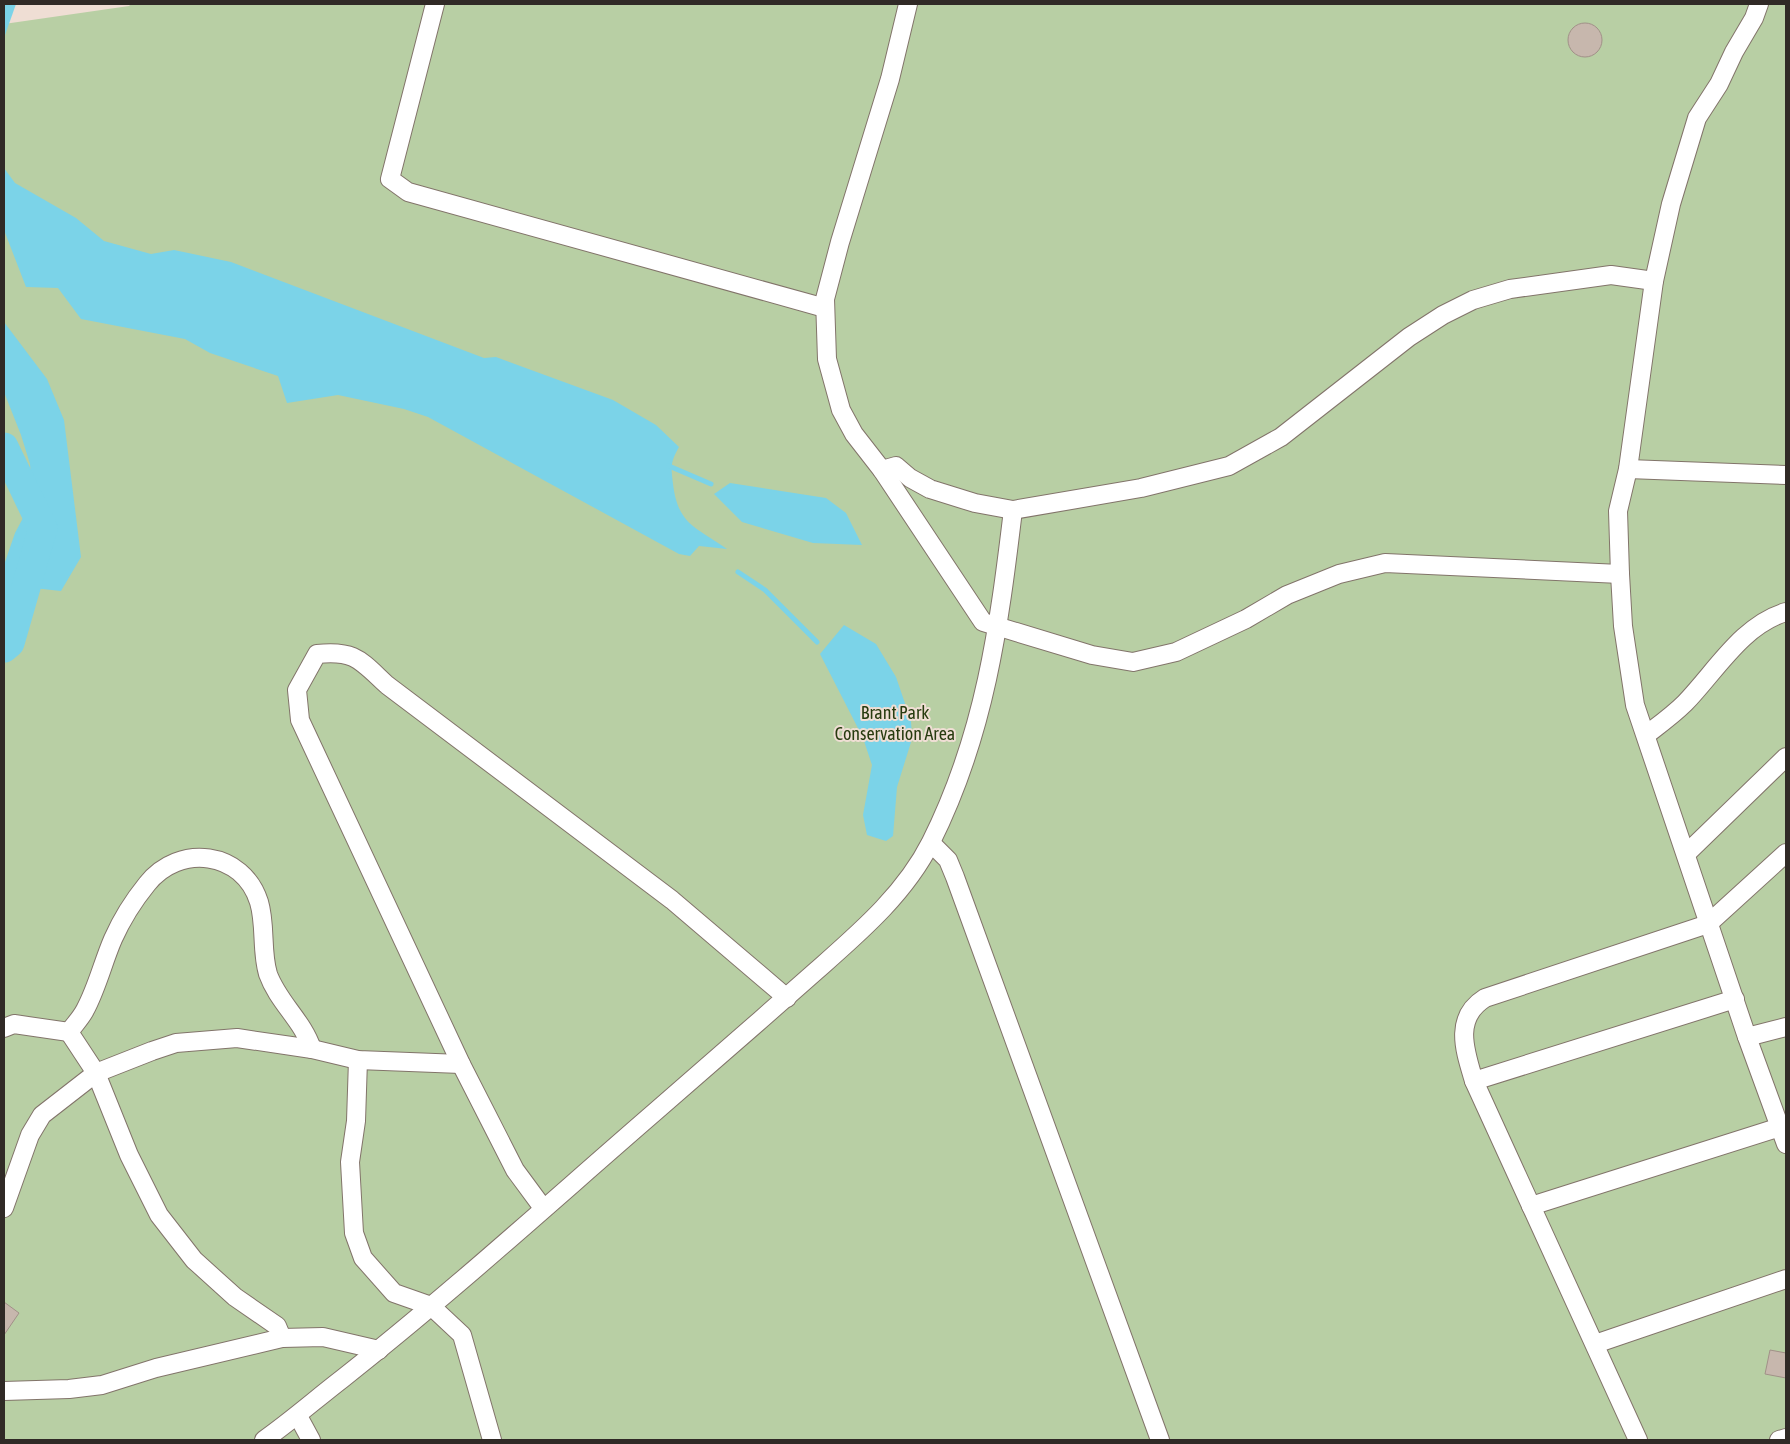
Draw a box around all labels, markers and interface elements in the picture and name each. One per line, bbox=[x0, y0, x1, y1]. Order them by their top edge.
park label: Brant Park Conservation Area bbox=[835, 702, 955, 744]

